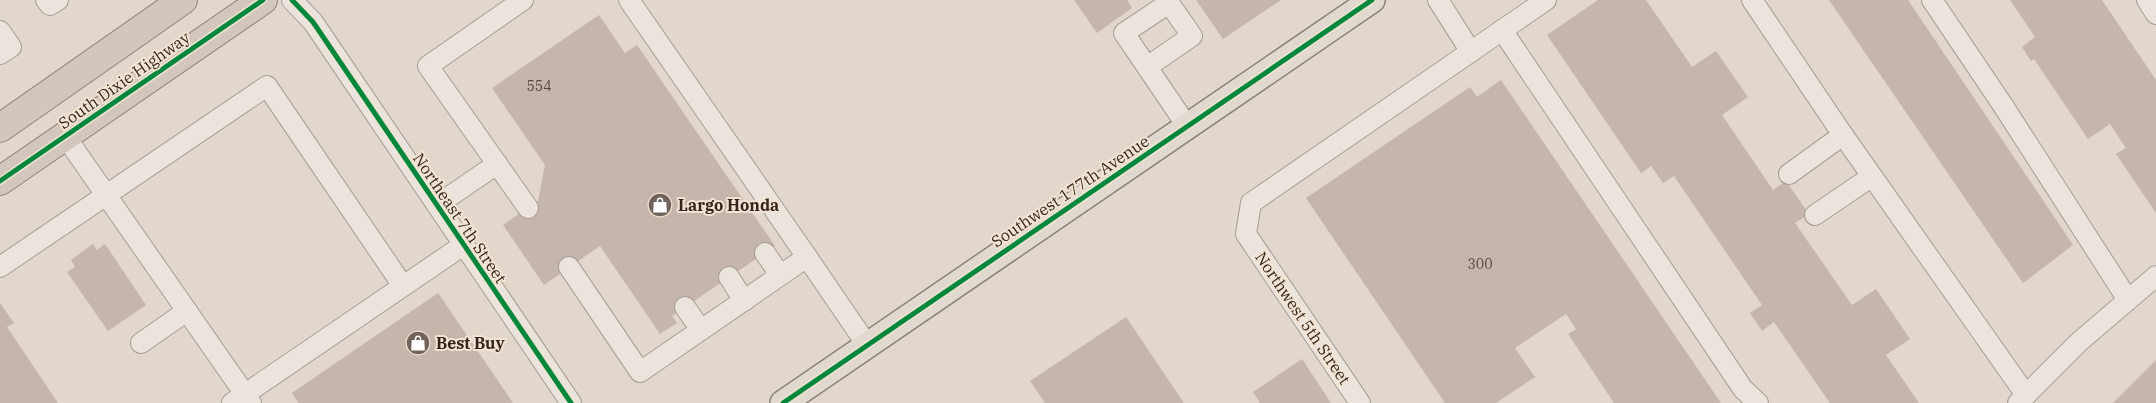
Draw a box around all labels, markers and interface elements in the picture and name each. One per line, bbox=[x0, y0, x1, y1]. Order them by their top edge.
street label: South Dixie Highway bbox=[54, 27, 194, 133]
house number: 554 bbox=[526, 77, 552, 95]
street label: Southwest 177th Avenue bbox=[987, 131, 1153, 251]
street label: Northeast 7th Street bbox=[409, 149, 511, 287]
shop icon: Largo Honda bbox=[647, 192, 673, 218]
place label: Largo Honda bbox=[678, 195, 779, 215]
street label: Northwest 5th Street bbox=[1251, 248, 1355, 389]
house number: 300 bbox=[1467, 255, 1493, 273]
shop icon: Best Buy bbox=[405, 330, 431, 356]
place label: Best Buy bbox=[436, 333, 505, 353]

